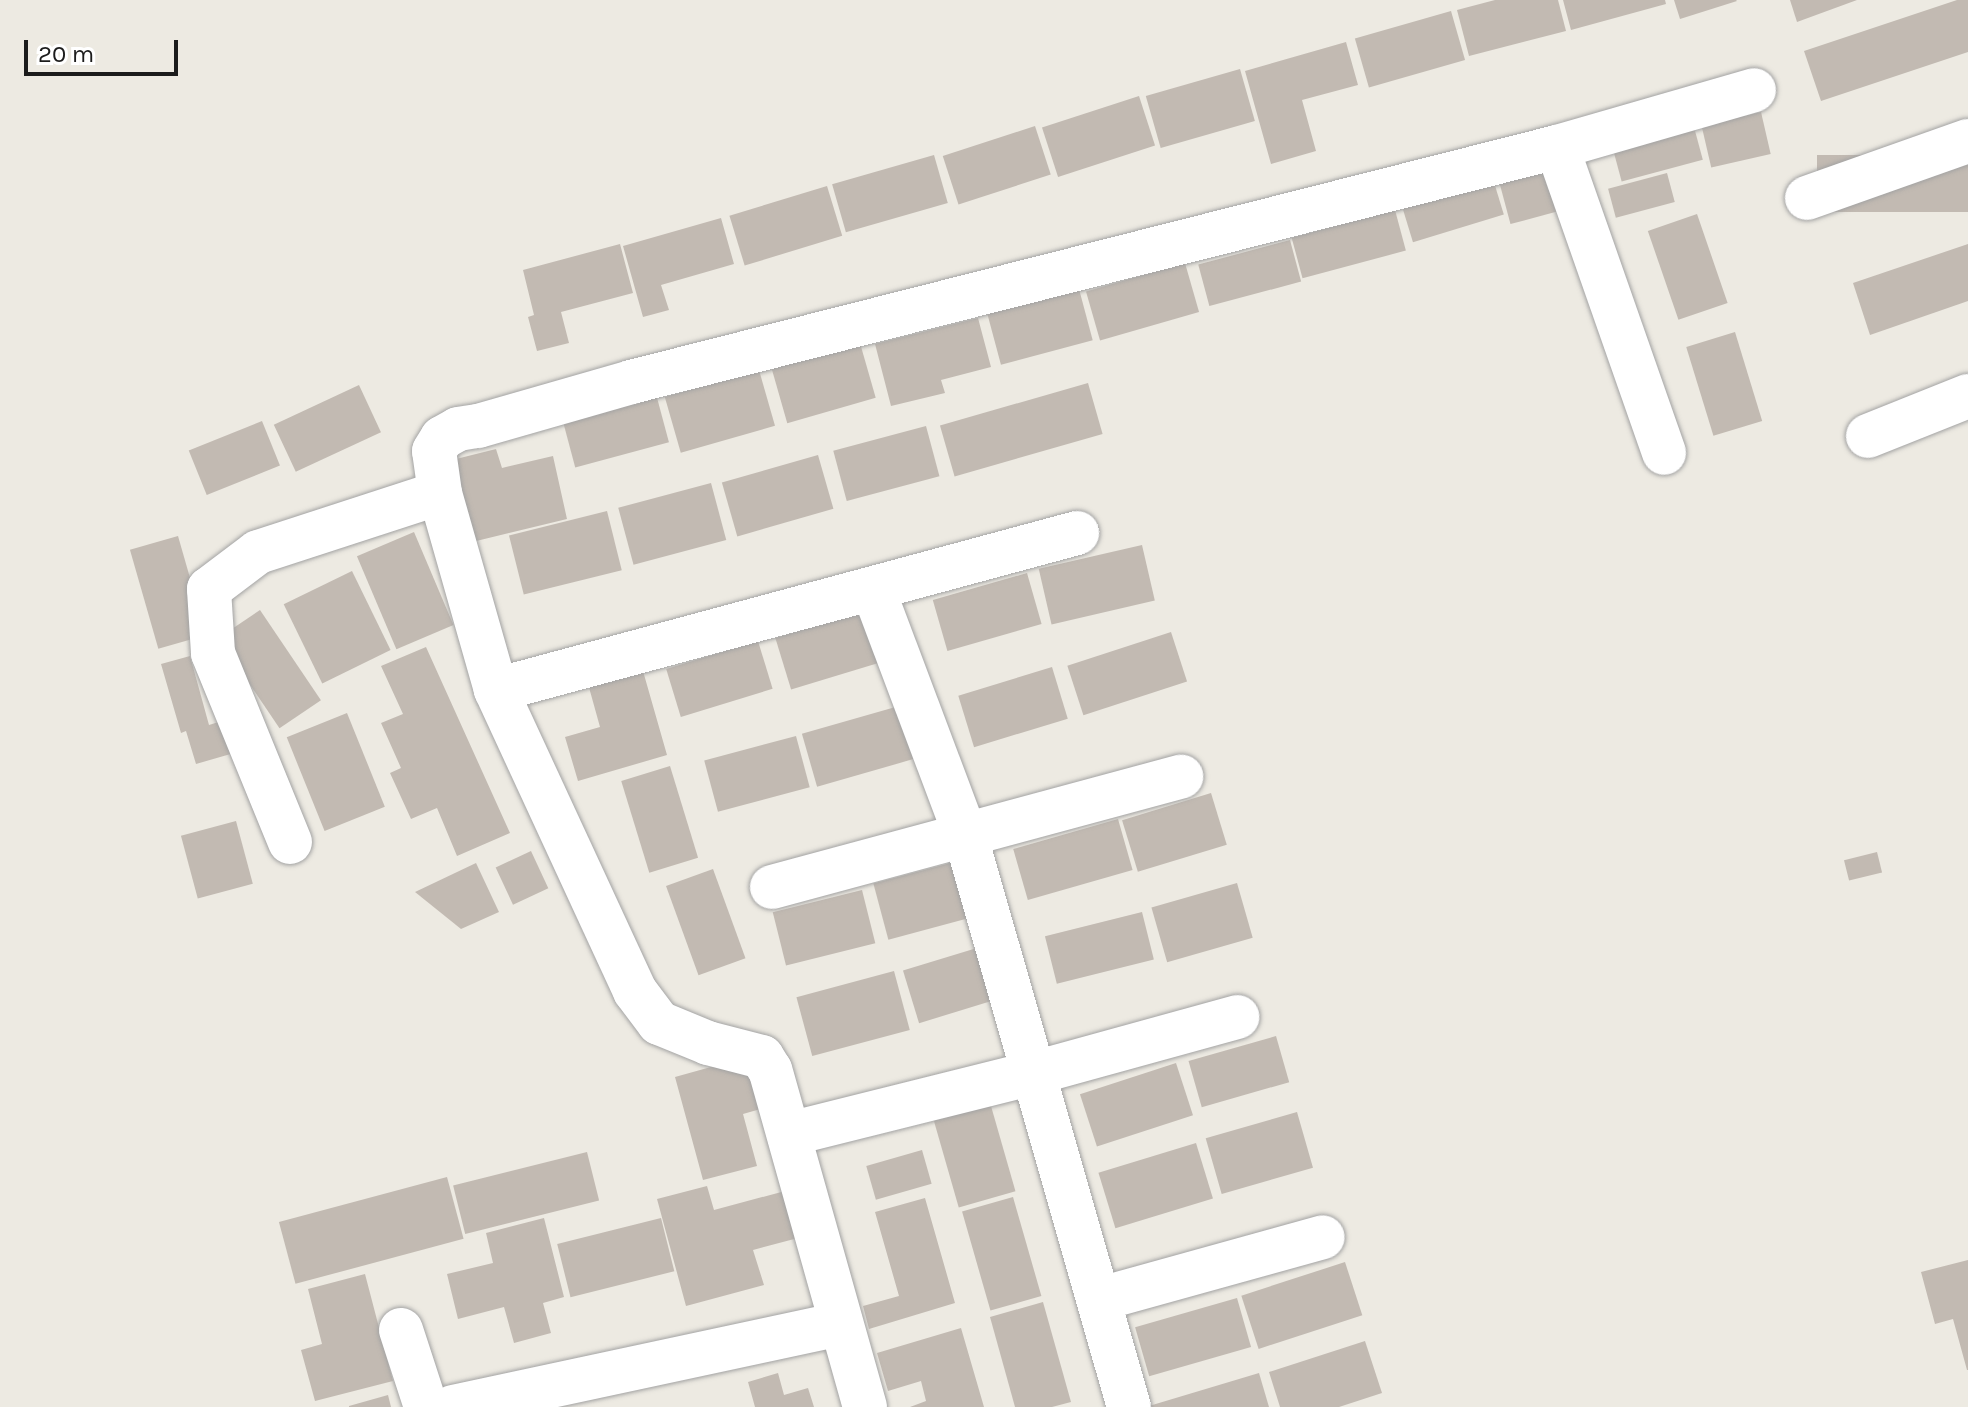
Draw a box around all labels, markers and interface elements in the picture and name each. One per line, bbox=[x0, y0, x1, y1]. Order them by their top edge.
scale bar bbox=[28, 24, 182, 74]
text: 20 m bbox=[38, 40, 94, 68]

